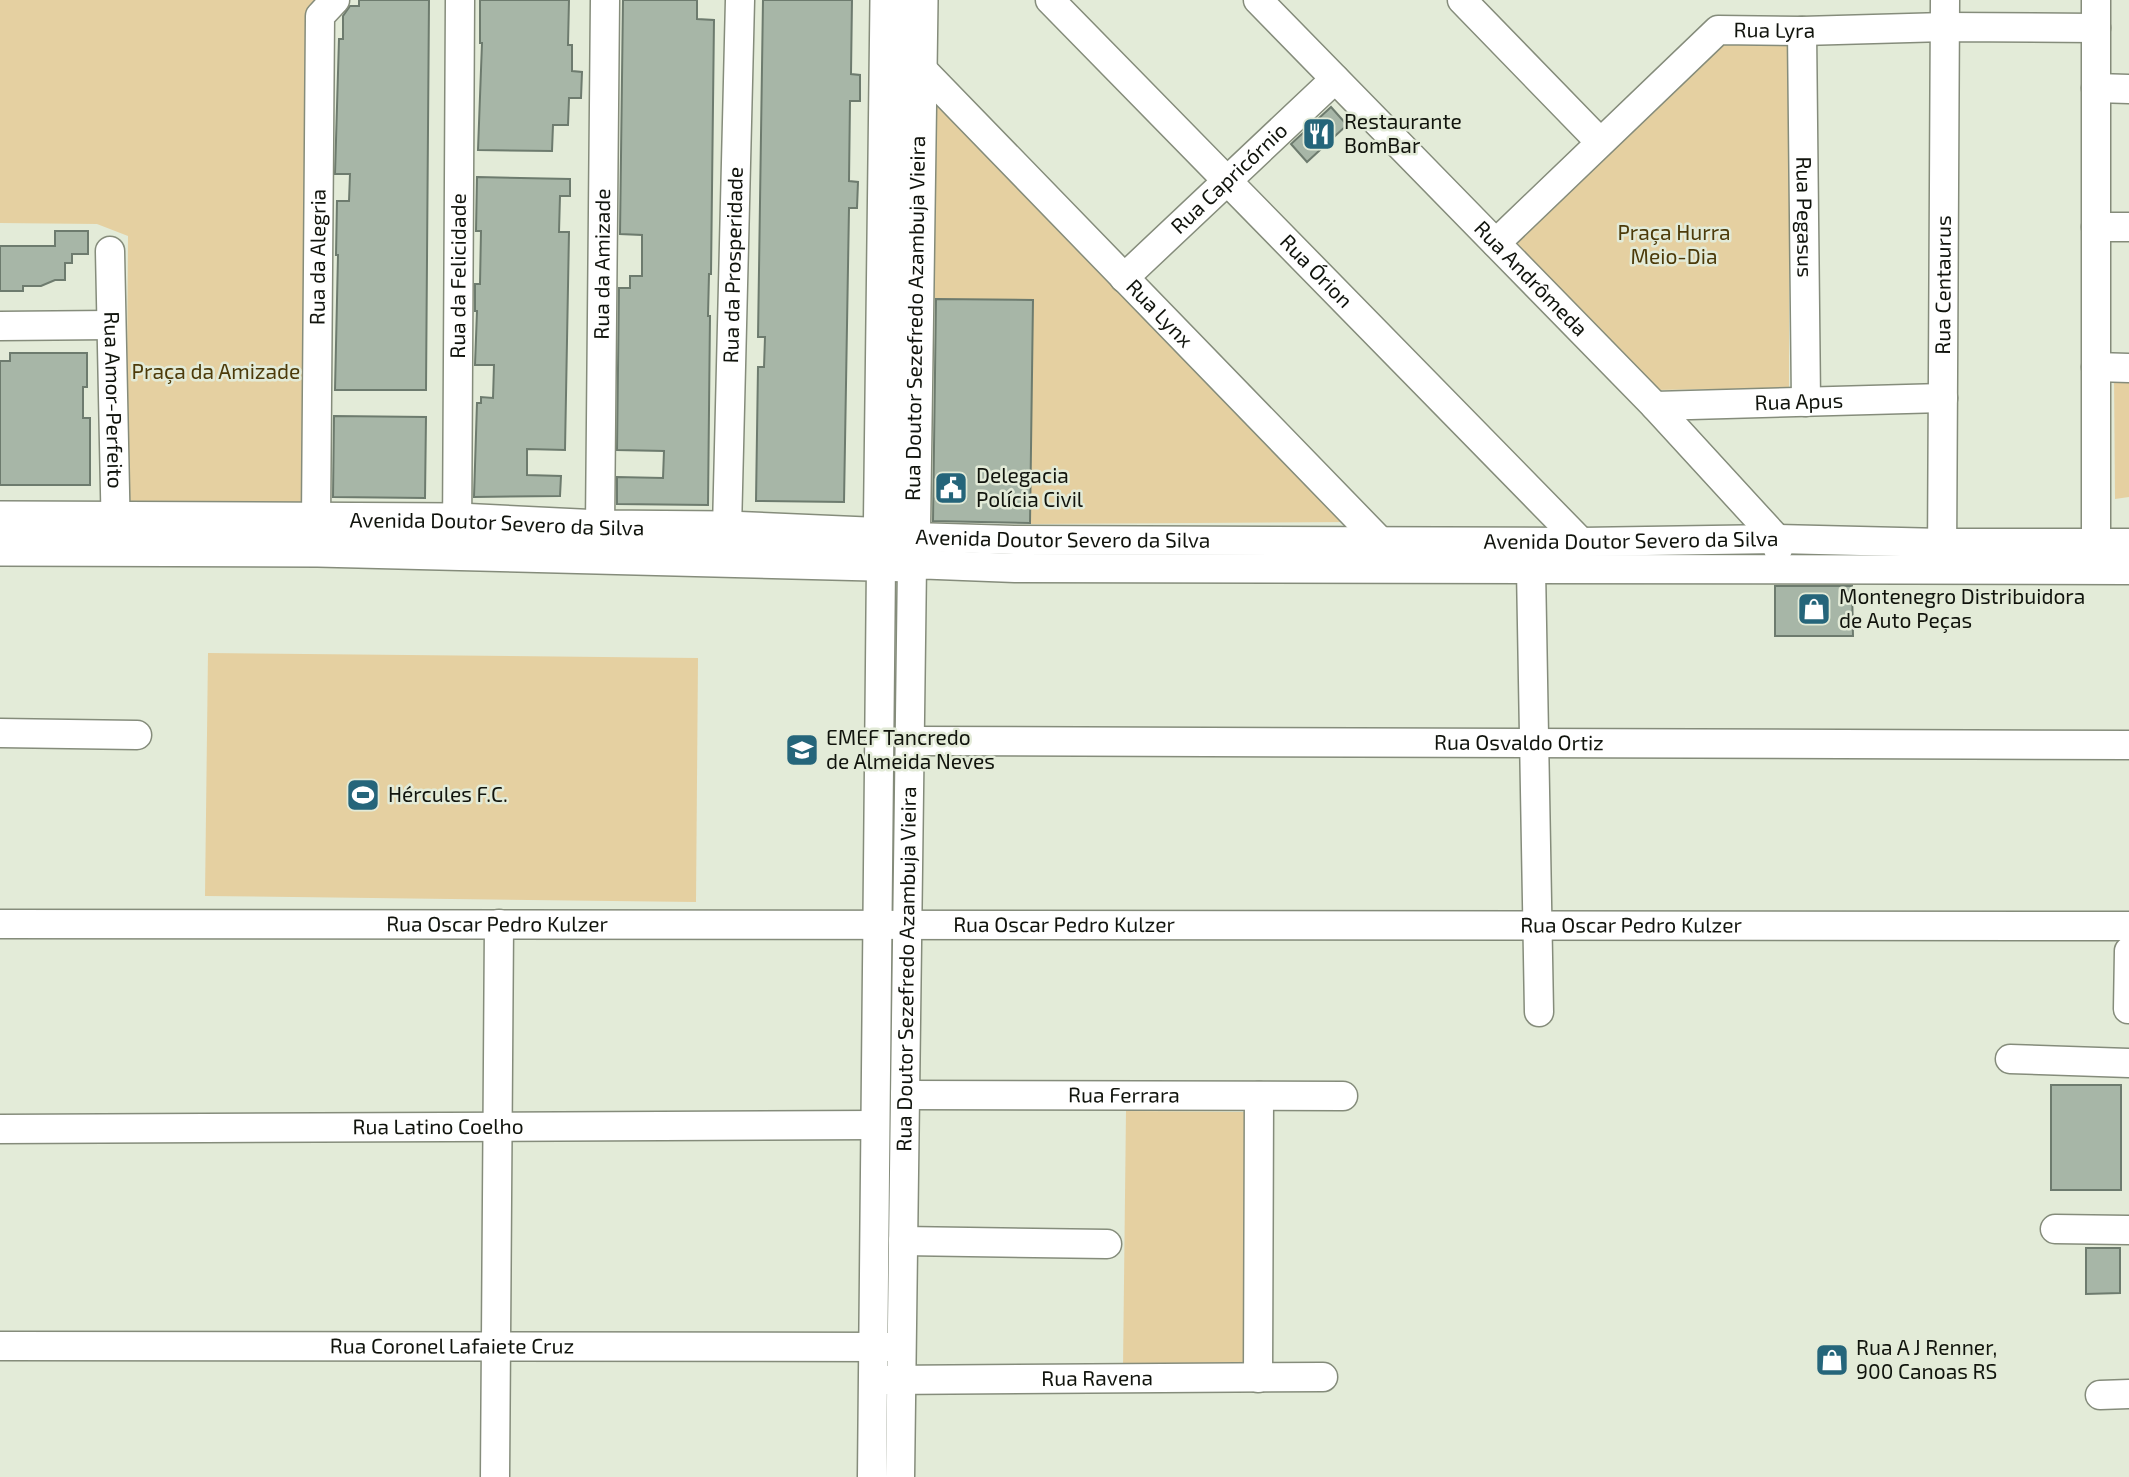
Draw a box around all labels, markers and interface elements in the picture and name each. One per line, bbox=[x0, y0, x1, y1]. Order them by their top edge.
street label: Rua Lyra bbox=[1733, 16, 1815, 42]
place label: Restaurante BomBar bbox=[1344, 108, 1462, 157]
restaurant icon: Restaurante BomBar bbox=[1300, 115, 1338, 153]
street label: Rua Capricórnio bbox=[1165, 117, 1292, 238]
street label: Rua Doutor Sezefredo Azambuja Vieira bbox=[899, 135, 929, 501]
street label: Rua Pegasus bbox=[1792, 156, 1819, 278]
street label: Rua da Prosperidade bbox=[717, 166, 747, 364]
street label: Rua da Amizade bbox=[588, 188, 614, 340]
street label: Rua da Alegria bbox=[304, 189, 330, 325]
street label: Rua da Felicidade bbox=[444, 193, 470, 359]
street label: Rua Andrômeda bbox=[1470, 215, 1594, 341]
street label: Rua Centaurus bbox=[1929, 215, 1955, 355]
park label: Praça Hurra Meio-Dia bbox=[1617, 219, 1731, 268]
street label: Rua Órion bbox=[1276, 228, 1358, 312]
street label: Rua Lynx bbox=[1122, 273, 1199, 352]
street label: Rua Amor-Perfeito bbox=[100, 311, 129, 489]
park label: Praça da Amizade bbox=[132, 358, 300, 385]
street label: Rua Apus bbox=[1754, 387, 1844, 414]
place label: Delegacia Polícia Civil bbox=[976, 462, 1084, 511]
public building icon: Delegacia Polícia Civil bbox=[932, 469, 970, 507]
street label: Avenida Doutor Severo da Silva bbox=[350, 507, 644, 539]
street label: Avenida Doutor Severo da Silva bbox=[915, 523, 1210, 552]
street label: Avenida Doutor Severo da Silva bbox=[1483, 525, 1779, 553]
place label: Montenegro Distribuidora de Auto Peças bbox=[1839, 583, 2085, 634]
shop icon: Montenegro Distribuidora de Auto Peças bbox=[1795, 590, 1833, 628]
place label: EMEF Tancredo de Almeida Neves bbox=[826, 724, 995, 773]
street label: Rua Osvaldo Ortiz bbox=[1434, 729, 1604, 754]
school or university icon: EMEF Tancredo de Almeida Neves bbox=[783, 731, 821, 769]
sports icon: Hércules F.C. bbox=[344, 776, 382, 814]
place label: Hércules F.C. bbox=[388, 781, 508, 806]
street label: Rua Doutor Sezefredo Azambuja Vieira bbox=[890, 786, 920, 1152]
street label: Rua Oscar Pedro Kulzer bbox=[386, 910, 608, 936]
street label: Rua Oscar Pedro Kulzer bbox=[953, 911, 1175, 936]
street label: Rua Oscar Pedro Kulzer bbox=[1520, 911, 1742, 937]
street label: Rua Ferrara bbox=[1068, 1081, 1180, 1107]
street label: Rua Latino Coelho bbox=[352, 1113, 524, 1138]
street label: Rua Coronel Lafaiete Cruz bbox=[330, 1332, 574, 1358]
place label: Rua A J Renner, 900 Canoas RS bbox=[1856, 1334, 1997, 1383]
shop icon: Rua A J Renner, 900 Canoas RS bbox=[1813, 1341, 1851, 1379]
street label: Rua Ravena bbox=[1041, 1364, 1153, 1390]

